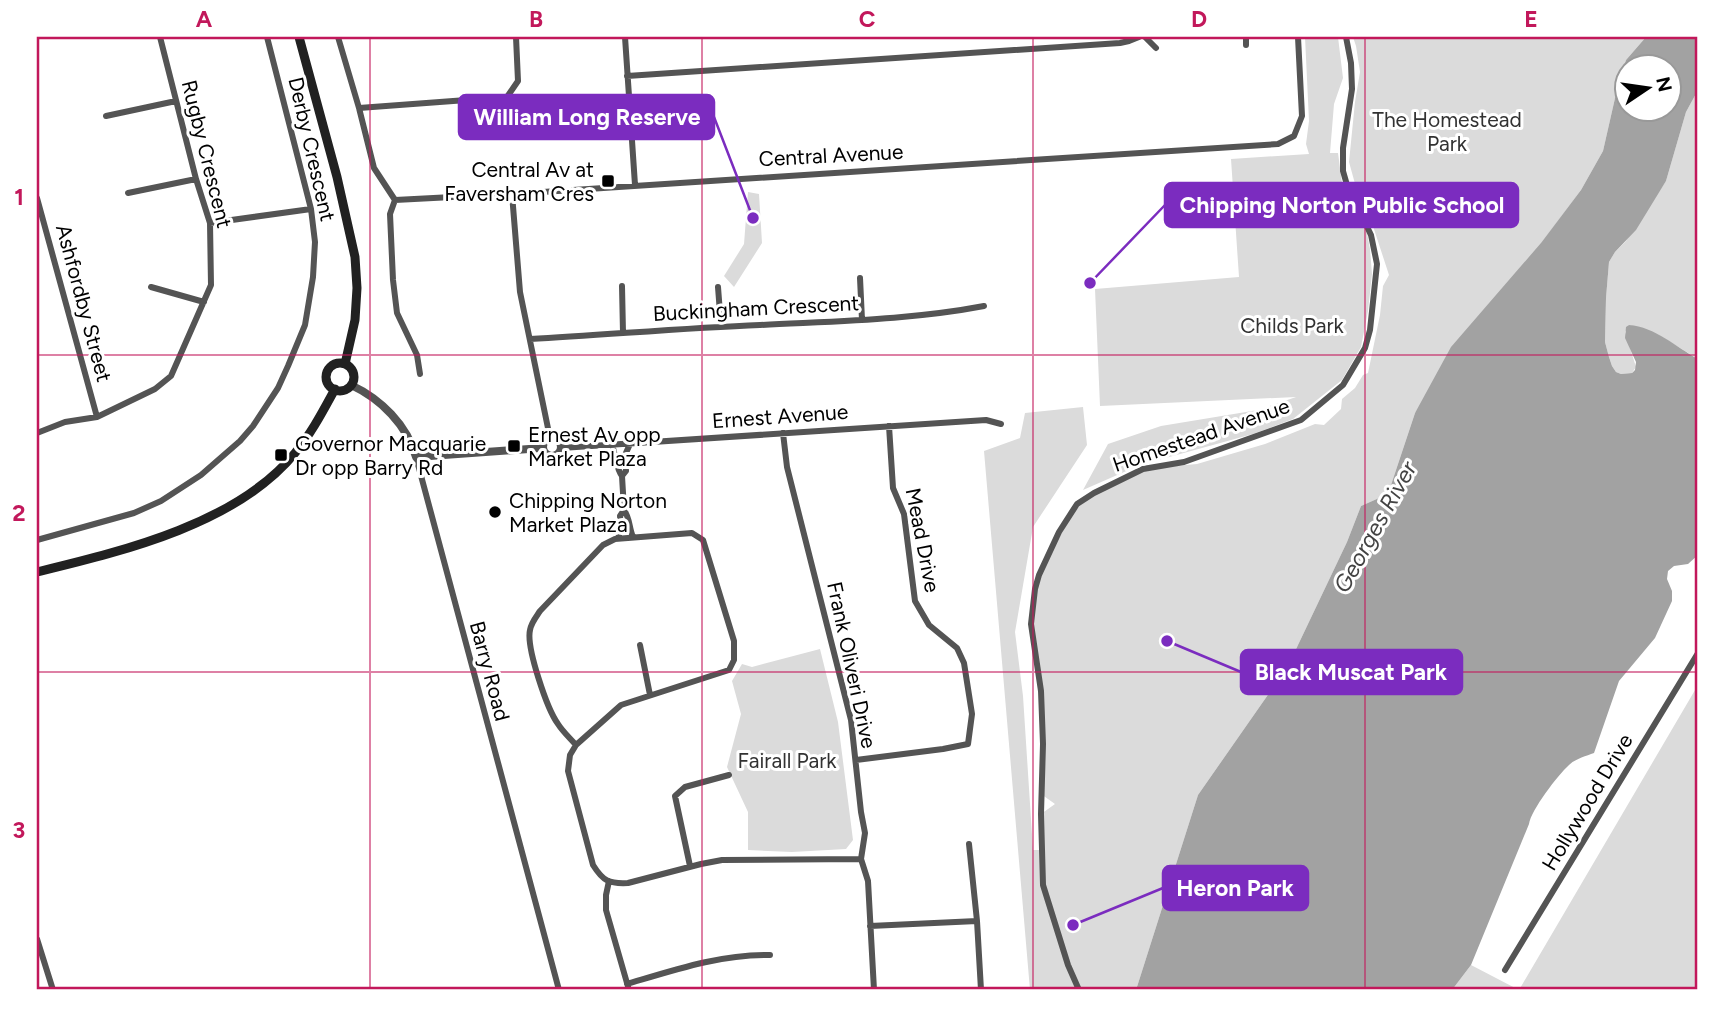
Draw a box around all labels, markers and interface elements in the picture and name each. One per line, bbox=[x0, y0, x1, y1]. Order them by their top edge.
text: A bbox=[196, 5, 213, 33]
text: B bbox=[529, 5, 543, 33]
text: C bbox=[859, 5, 876, 33]
text: D bbox=[1191, 5, 1207, 33]
text: E bbox=[1524, 5, 1538, 33]
north arrow bbox=[1612, 52, 1682, 122]
street label: Derby Crescent bbox=[283, 74, 341, 224]
text: N bbox=[1651, 75, 1677, 94]
street label: Rugby Crescent bbox=[177, 78, 237, 231]
callout: William Long Reserve bbox=[459, 95, 714, 139]
text: William Long Reserve bbox=[474, 103, 701, 131]
park label: The Homestead Park bbox=[1372, 107, 1522, 156]
street label: Central Avenue bbox=[758, 139, 904, 171]
place label: Central Av at Faversham Cres bbox=[444, 157, 594, 206]
marker: Central Av at Faversham Cres bbox=[600, 173, 616, 189]
text: 1 bbox=[14, 183, 24, 211]
callout: Chipping Norton Public School bbox=[1165, 183, 1518, 227]
text: Chipping Norton Public School bbox=[1180, 191, 1504, 219]
street label: Ashfordby Street bbox=[51, 222, 117, 385]
street label: Buckingham Crescent bbox=[652, 290, 860, 326]
park label: Childs Park bbox=[1240, 313, 1345, 338]
street label: Homestead Avenue bbox=[1109, 393, 1293, 477]
street label: Ernest Avenue bbox=[711, 399, 849, 433]
place label: Ernest Av opp Market Plaza bbox=[528, 422, 661, 471]
place label: Governor Macquarie Dr opp Barry Rd bbox=[295, 431, 486, 480]
marker: Ernest Av opp Market Plaza bbox=[506, 438, 522, 454]
marker: Governor Macquarie Dr opp Barry Rd bbox=[273, 447, 289, 463]
water label: Georges River bbox=[1327, 455, 1423, 597]
street label: Mead Drive bbox=[901, 486, 945, 594]
place label: Chipping Norton Market Plaza bbox=[509, 488, 667, 537]
text: 2 bbox=[12, 499, 26, 527]
marker: Chipping Norton Market Plaza bbox=[487, 504, 503, 520]
street label: Frank Oliveri Drive bbox=[822, 579, 882, 751]
street label: Barry Road bbox=[465, 618, 515, 724]
callout: Black Muscat Park bbox=[1241, 650, 1462, 694]
text: Black Muscat Park bbox=[1255, 658, 1448, 686]
street label: Hollywood Drive bbox=[1536, 729, 1638, 875]
park label: Fairall Park bbox=[737, 748, 837, 773]
text: 3 bbox=[13, 816, 25, 844]
callout: Heron Park bbox=[1163, 866, 1308, 910]
text: Heron Park bbox=[1176, 874, 1294, 902]

